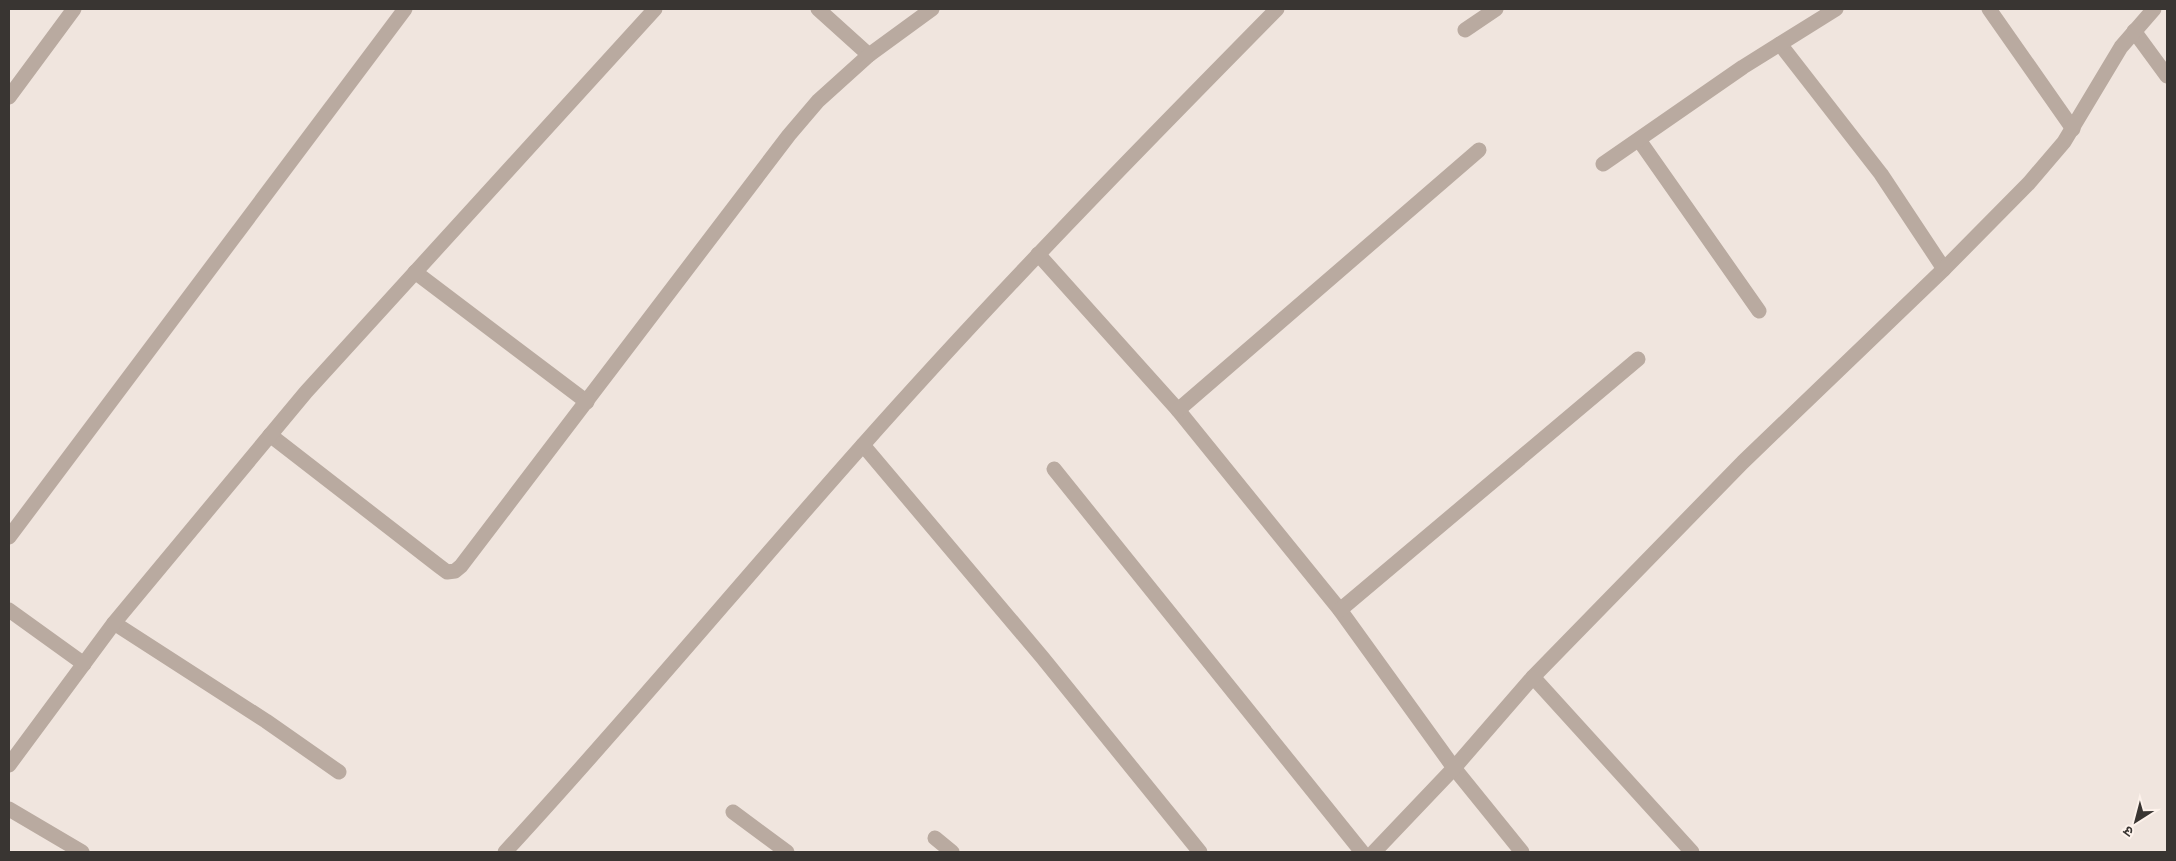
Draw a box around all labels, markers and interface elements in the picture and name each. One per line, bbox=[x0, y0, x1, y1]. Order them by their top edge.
north arrow bbox=[2111, 796, 2161, 846]
text: उ bbox=[2119, 822, 2136, 841]

